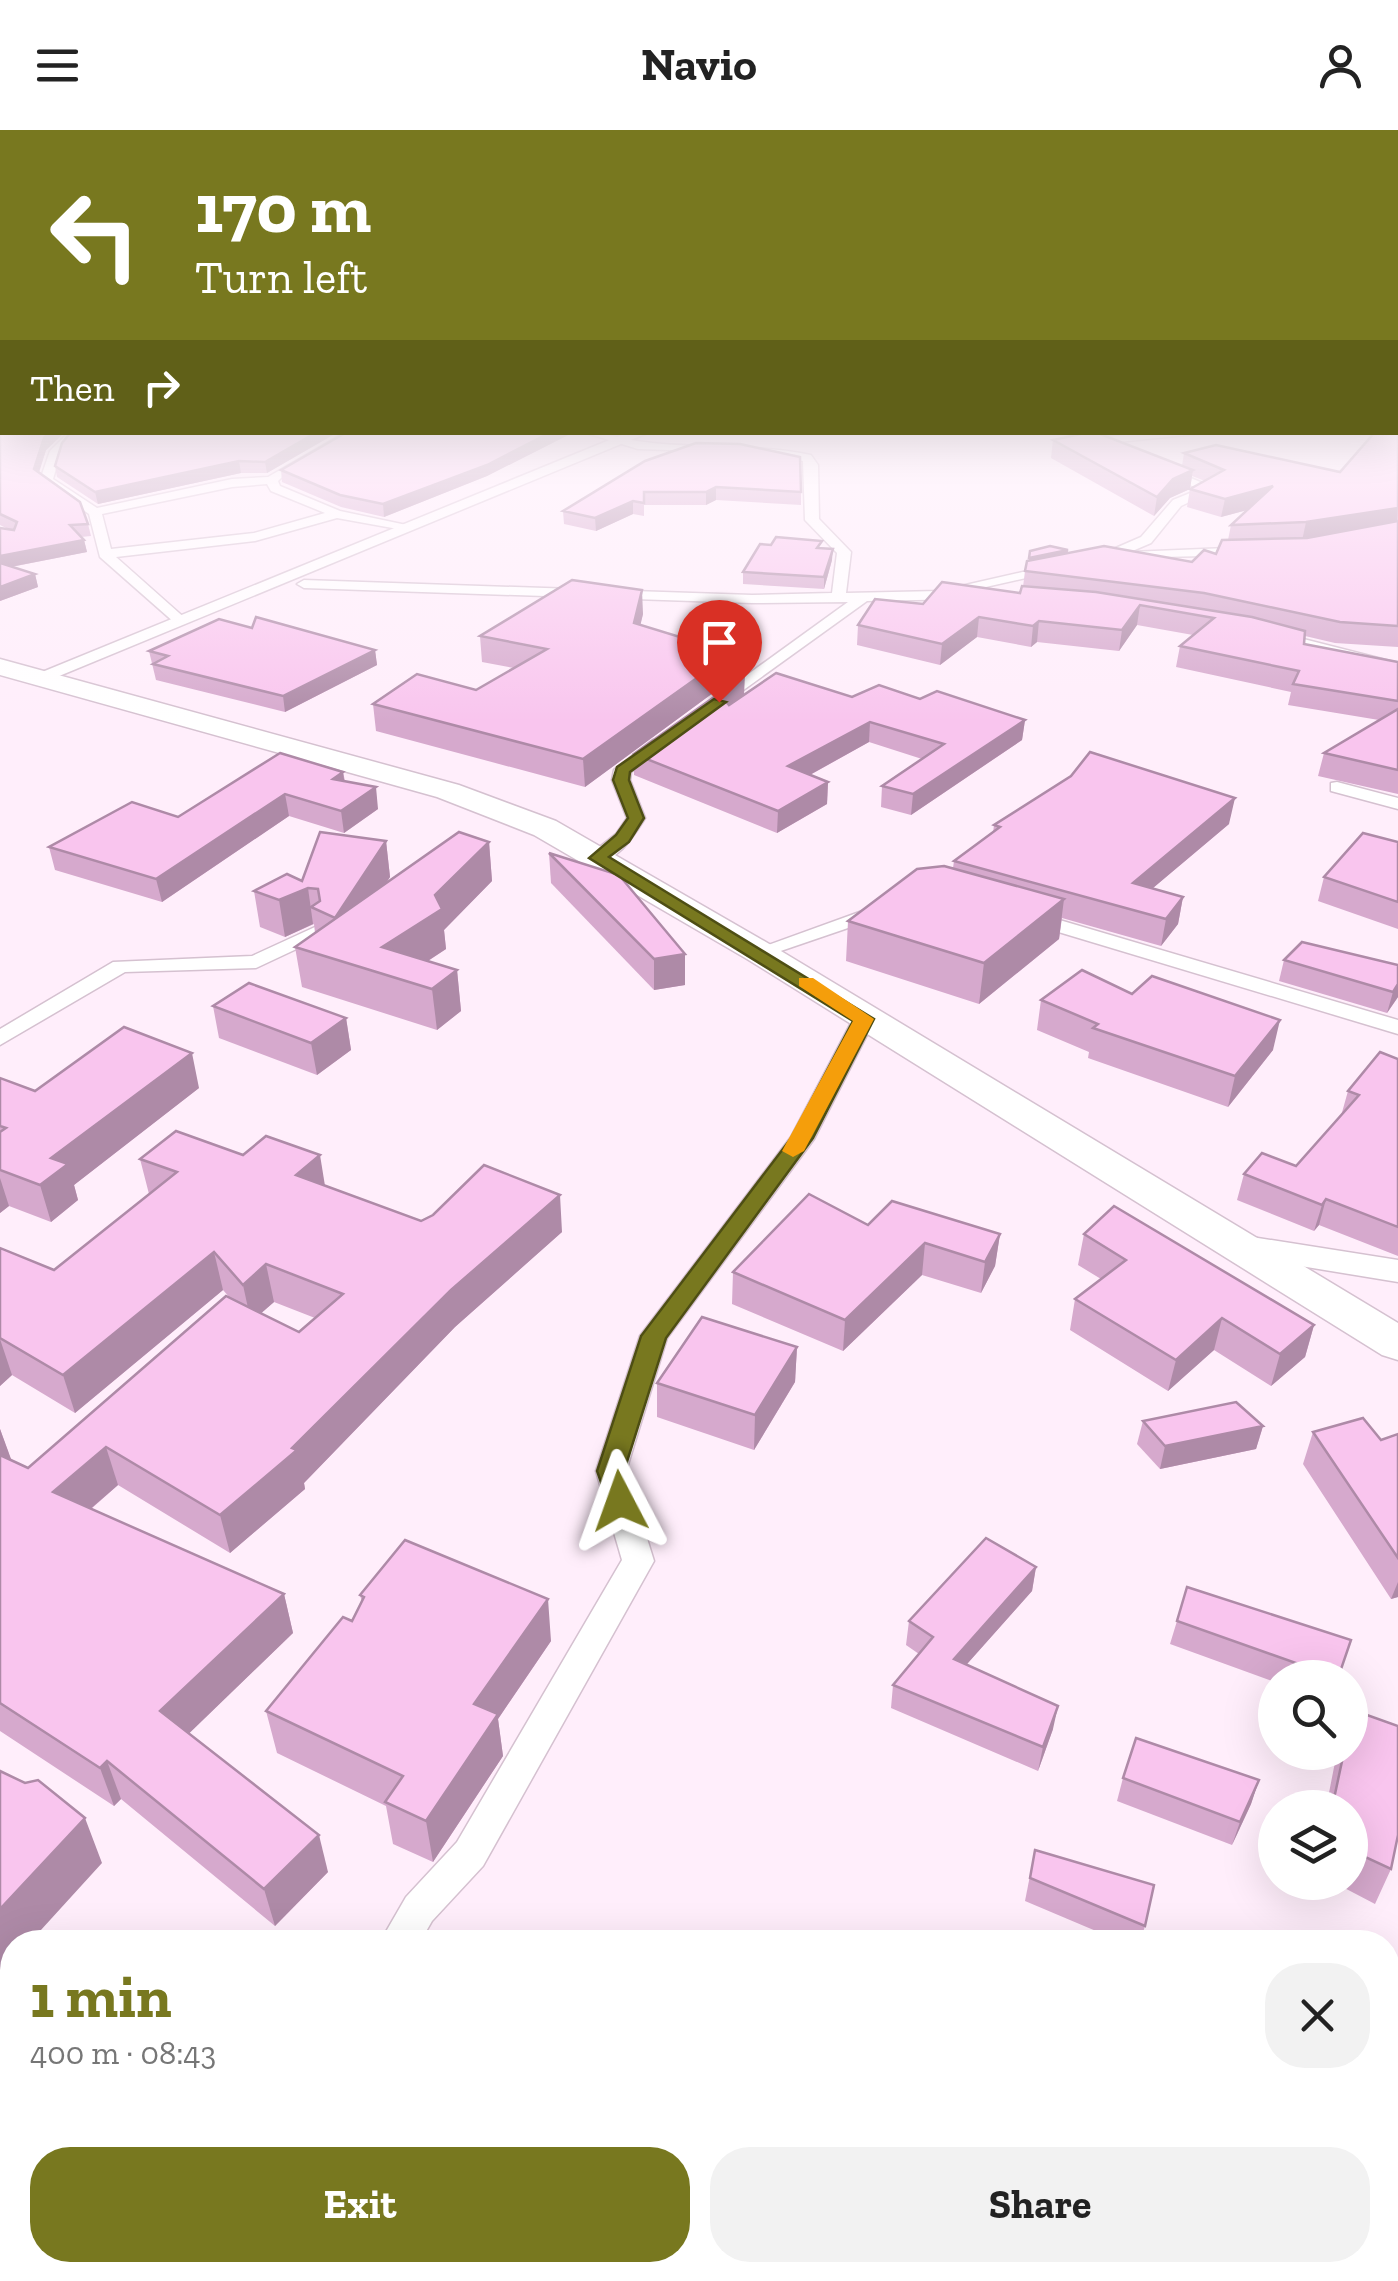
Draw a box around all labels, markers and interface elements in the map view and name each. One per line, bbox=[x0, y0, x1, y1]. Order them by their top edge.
icon: menu bbox=[30, 38, 85, 93]
text: Navio bbox=[641, 38, 757, 92]
icon: person bbox=[1313, 38, 1368, 93]
text: 170 m bbox=[195, 166, 371, 250]
icon: left bbox=[30, 170, 160, 300]
text: Turn left bbox=[195, 251, 367, 305]
icon: right bbox=[134, 360, 189, 415]
text: Then bbox=[30, 365, 114, 411]
pin bbox=[677, 600, 762, 703]
icon: arrive bbox=[692, 615, 747, 670]
position arrow bbox=[568, 1449, 672, 1553]
map controls bbox=[1258, 1660, 1368, 1900]
button: search bbox=[1258, 1660, 1368, 1770]
button: layers bbox=[1258, 1790, 1368, 1900]
text: 1 min bbox=[30, 1960, 172, 2032]
button: close bbox=[1265, 1963, 1370, 2068]
text: 400 m · 08:43 bbox=[30, 2034, 216, 2072]
button: Exit bbox=[30, 2147, 690, 2262]
button: Share bbox=[710, 2147, 1370, 2262]

